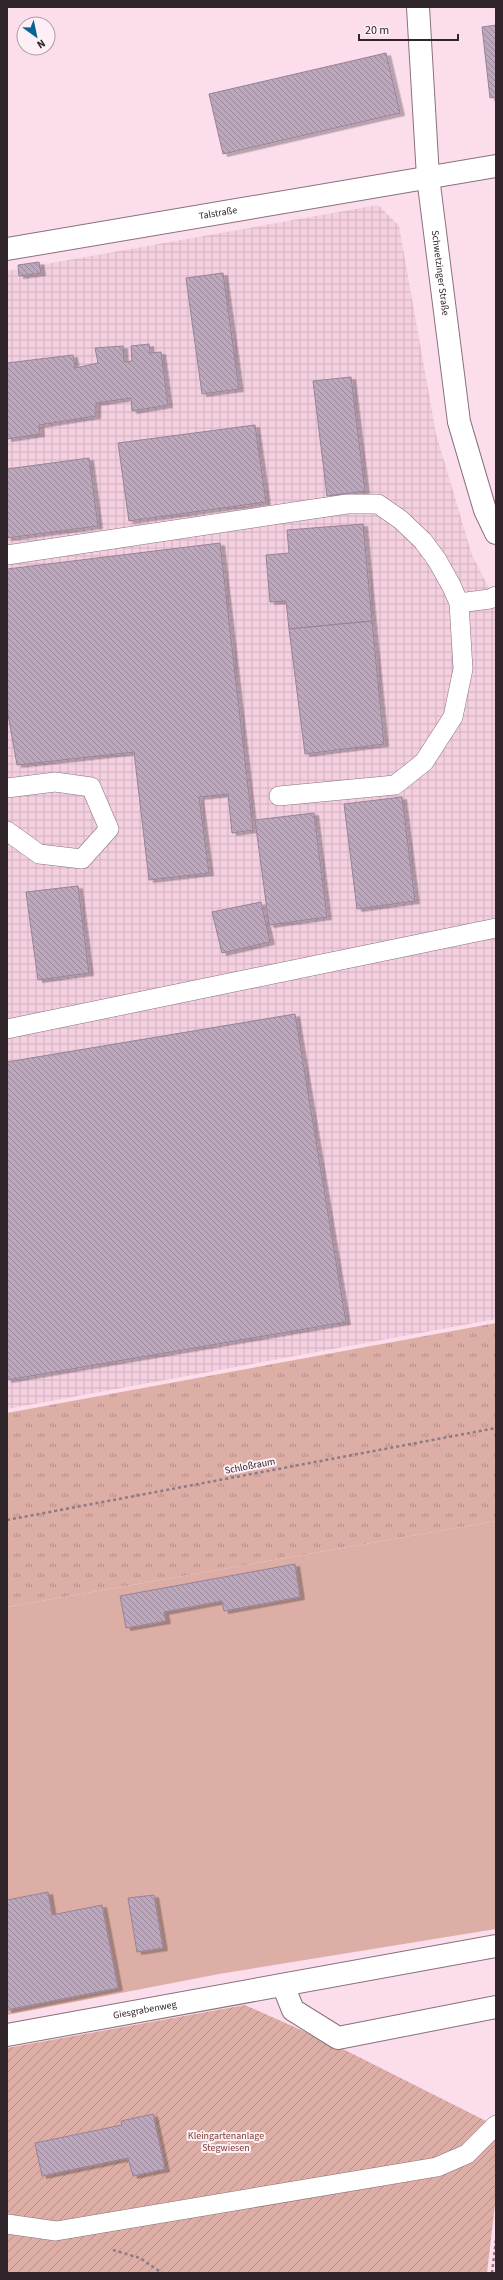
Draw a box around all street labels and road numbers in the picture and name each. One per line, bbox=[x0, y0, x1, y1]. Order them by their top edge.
street label: Talstraße bbox=[198, 203, 238, 223]
street label: Schwetzinger Straße bbox=[428, 229, 452, 316]
street label: Schloßraum bbox=[224, 1454, 276, 1478]
street label: Giesgrabenweg bbox=[112, 1997, 178, 2023]

